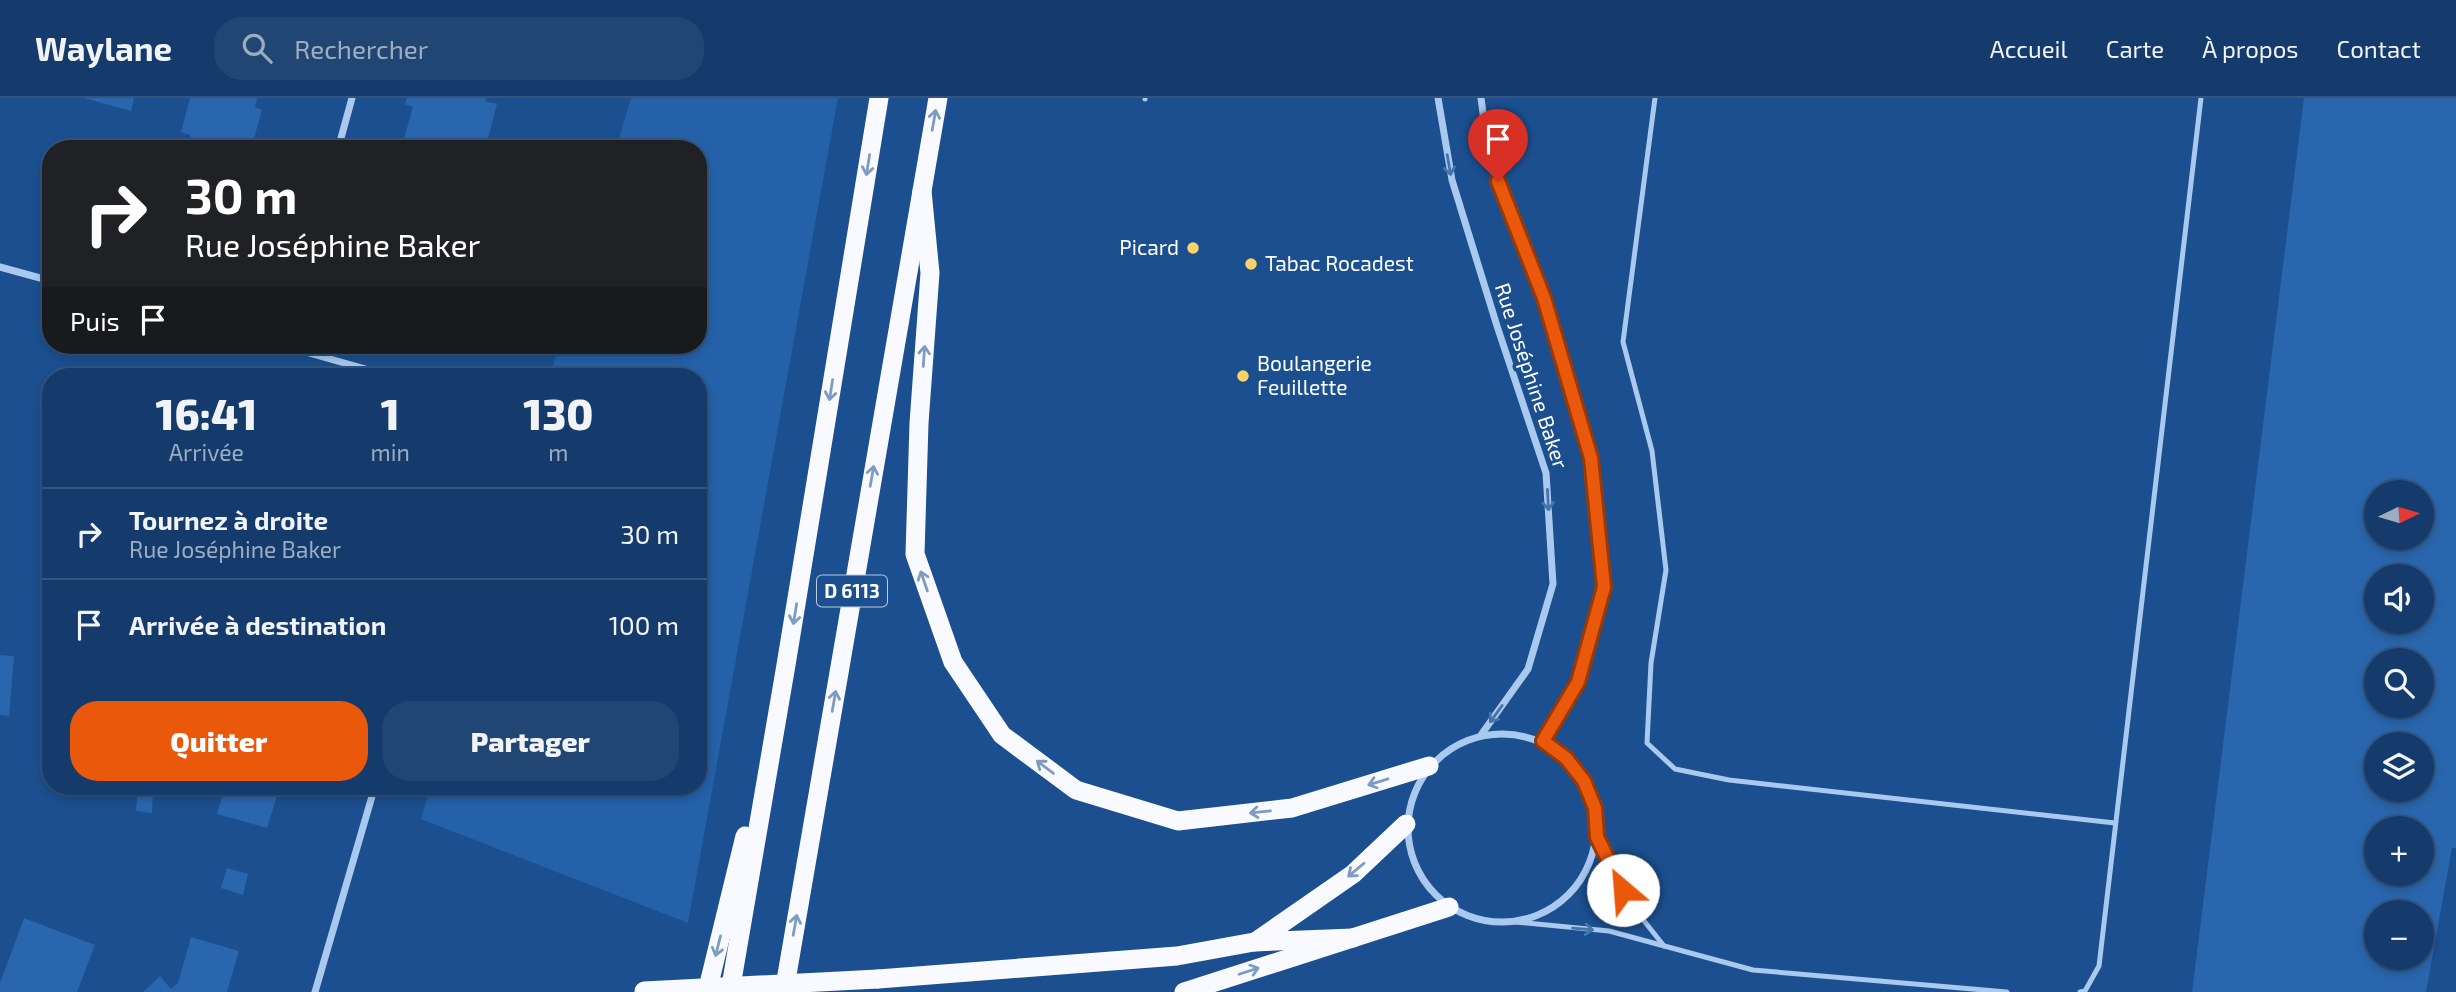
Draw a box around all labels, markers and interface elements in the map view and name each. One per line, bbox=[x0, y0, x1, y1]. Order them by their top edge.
search box bbox=[214, 17, 704, 80]
text: Waylane bbox=[35, 28, 172, 68]
icon: search bbox=[238, 29, 276, 67]
text: Rechercher bbox=[294, 33, 428, 64]
text: Accueil bbox=[1990, 34, 2068, 63]
text: Carte bbox=[2106, 34, 2164, 63]
text: À propos bbox=[2202, 34, 2299, 63]
text: Contact bbox=[2337, 34, 2421, 63]
one-way arrow bbox=[928, 109, 941, 132]
pin bbox=[1468, 109, 1528, 181]
icon: arrive bbox=[1479, 120, 1517, 158]
one-way arrow bbox=[861, 153, 874, 176]
one-way arrow bbox=[1443, 153, 1457, 176]
text: 30 m bbox=[185, 165, 297, 224]
icon: right bbox=[70, 168, 161, 259]
text: Rue Joséphine Baker bbox=[185, 225, 480, 263]
place label: Picard bbox=[1119, 234, 1179, 259]
marker: Picard bbox=[1185, 240, 1201, 256]
place label: Tabac Rocadest bbox=[1265, 250, 1414, 275]
marker: Tabac Rocadest bbox=[1243, 256, 1259, 272]
street label: Rue Joséphine Baker bbox=[1491, 279, 1574, 472]
icon: arrive bbox=[134, 301, 172, 339]
text: Puis bbox=[70, 305, 120, 336]
one-way arrow bbox=[918, 345, 931, 367]
place label: Boulangerie Feuillette bbox=[1257, 350, 1372, 399]
marker: Boulangerie Feuillette bbox=[1235, 368, 1251, 384]
one-way arrow bbox=[824, 378, 837, 401]
text: 16:41 bbox=[156, 388, 257, 438]
text: 1 bbox=[381, 388, 400, 438]
text: 130 bbox=[523, 388, 593, 438]
text: Arrivée bbox=[169, 438, 244, 466]
text: min bbox=[371, 438, 410, 466]
text: m bbox=[548, 438, 568, 466]
one-way arrow bbox=[866, 465, 879, 488]
north arrow bbox=[2364, 480, 2434, 550]
map controls bbox=[2364, 480, 2434, 970]
one-way arrow bbox=[1542, 488, 1555, 511]
text: Tournez à droite bbox=[129, 504, 328, 535]
icon: right bbox=[70, 515, 108, 553]
text: 30 m bbox=[620, 518, 679, 549]
text: Rue Joséphine Baker bbox=[129, 535, 341, 563]
button: sound bbox=[2364, 564, 2434, 634]
one-way arrow bbox=[917, 571, 929, 593]
road number: D 6113 bbox=[817, 576, 887, 606]
one-way arrow bbox=[788, 602, 801, 625]
icon: arrive bbox=[70, 606, 108, 644]
text: Arrivée à destination bbox=[129, 609, 386, 640]
text: 100 m bbox=[609, 609, 679, 640]
button: search bbox=[2364, 648, 2434, 718]
one-way arrow bbox=[828, 690, 841, 712]
button: Quitter bbox=[70, 701, 368, 781]
button: Partager bbox=[382, 701, 679, 781]
one-way arrow bbox=[1489, 704, 1503, 723]
button: layers bbox=[2364, 732, 2434, 802]
one-way arrow bbox=[1036, 760, 1055, 775]
one-way arrow bbox=[1367, 776, 1389, 789]
one-way arrow bbox=[1249, 805, 1272, 818]
button: + bbox=[2364, 816, 2434, 886]
position arrow bbox=[1586, 853, 1660, 927]
one-way arrow bbox=[1348, 862, 1366, 878]
button: − bbox=[2364, 900, 2434, 970]
one-way arrow bbox=[789, 914, 802, 937]
one-way arrow bbox=[1571, 923, 1594, 936]
one-way arrow bbox=[711, 934, 725, 957]
one-way arrow bbox=[1238, 964, 1260, 977]

